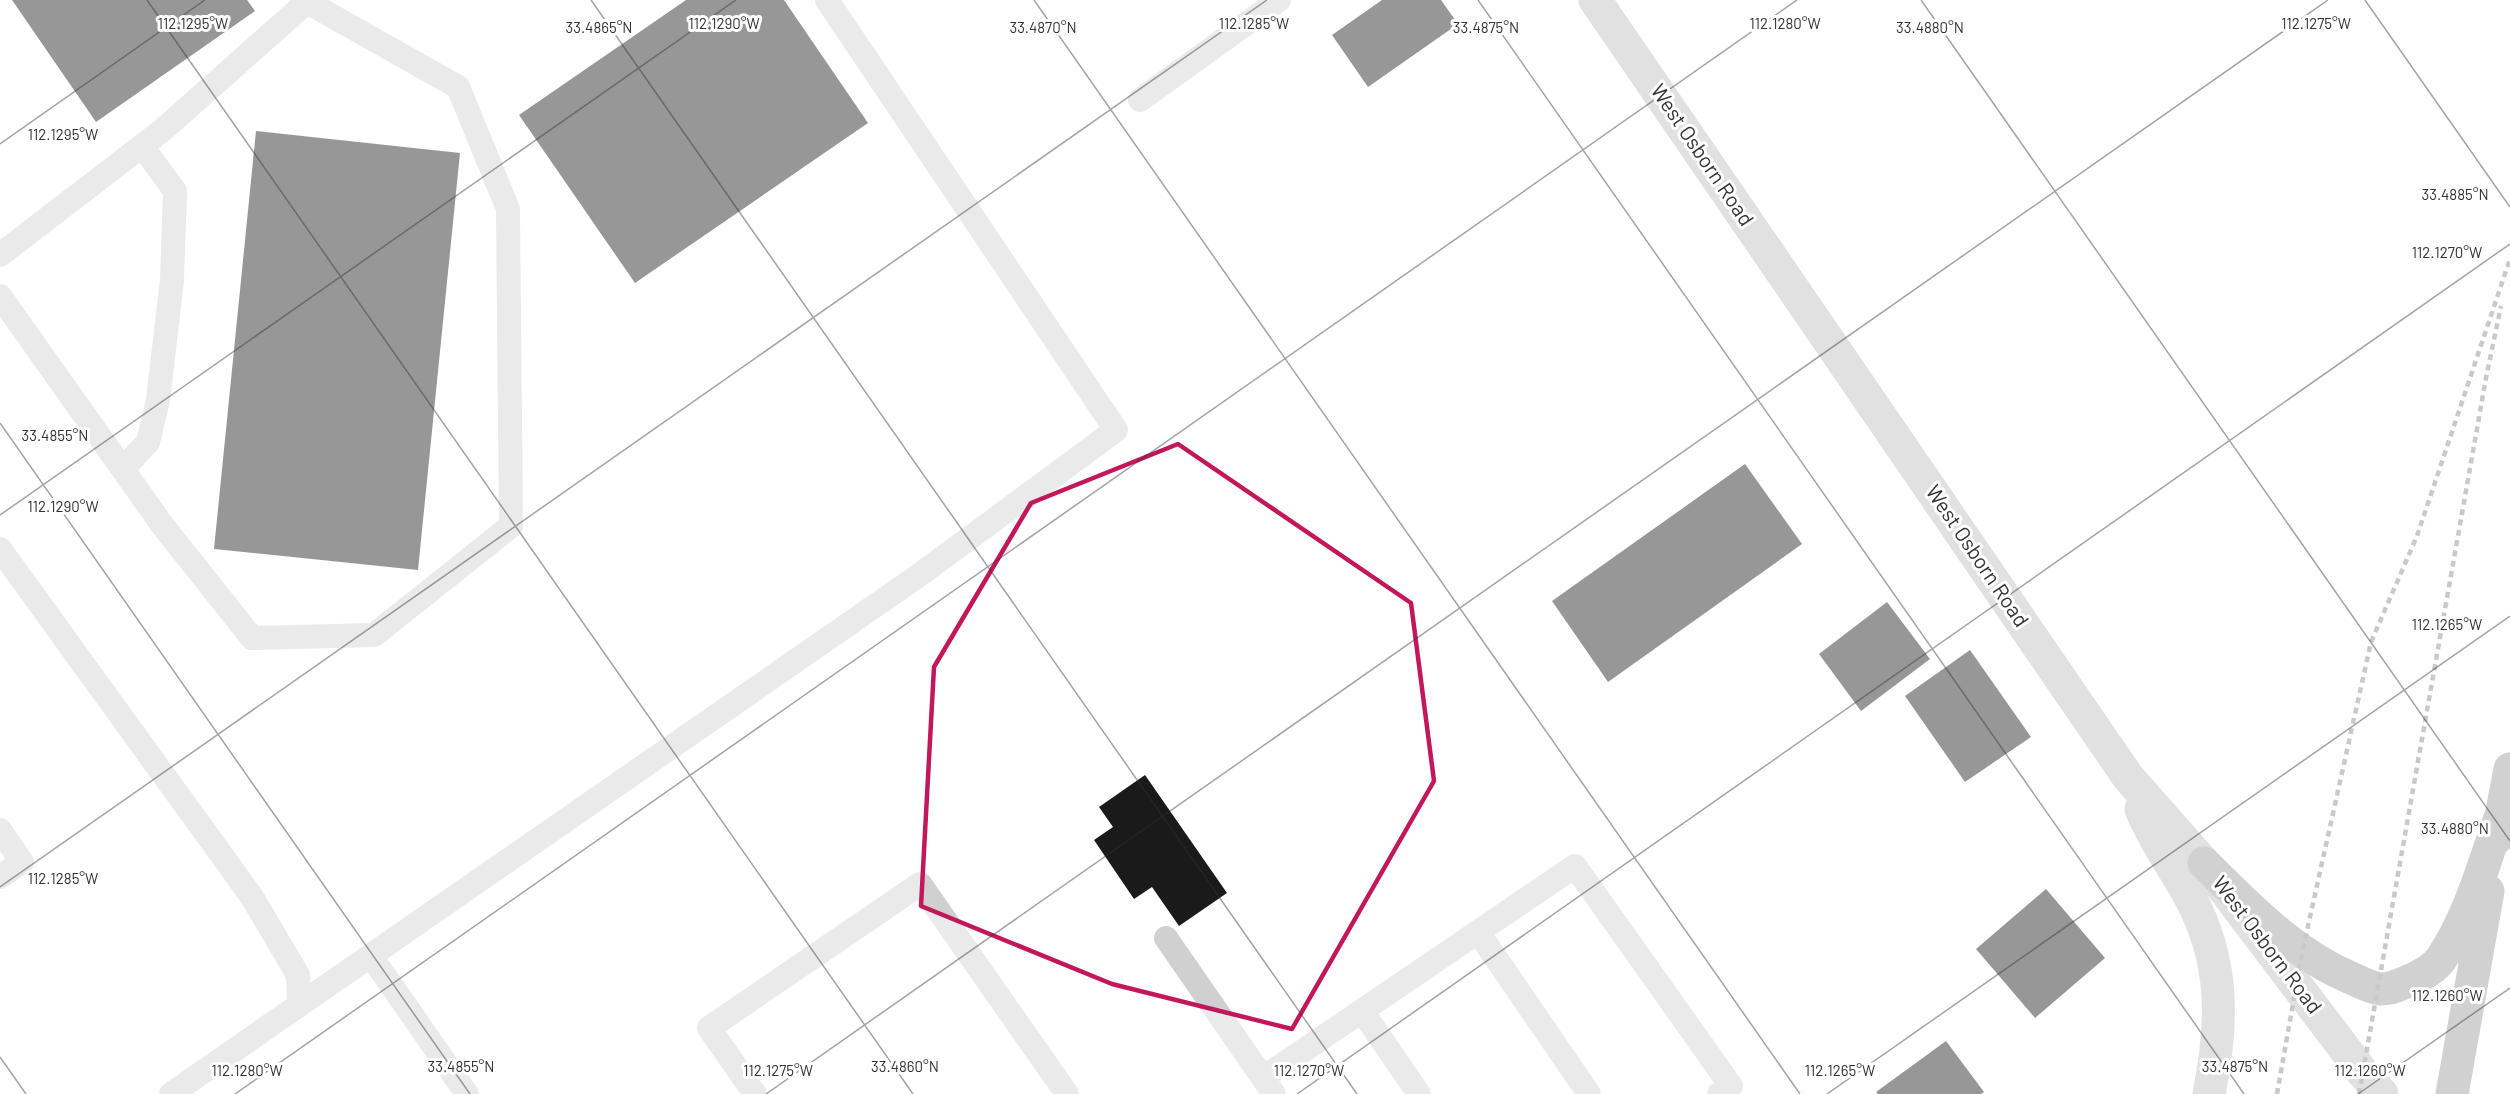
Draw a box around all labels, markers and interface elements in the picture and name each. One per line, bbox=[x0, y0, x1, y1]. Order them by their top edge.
text: 112.1295°W bbox=[158, 14, 228, 32]
text: 112.1290°W bbox=[688, 14, 760, 32]
text: 112.1285°W bbox=[1219, 14, 1289, 32]
text: 112.1280°W bbox=[1749, 14, 1821, 32]
text: 112.1275°W bbox=[2281, 14, 2351, 32]
text: 33.4865°N bbox=[566, 18, 633, 36]
text: 33.4870°N bbox=[1009, 18, 1077, 36]
text: 33.4875°N bbox=[1453, 18, 1519, 36]
text: 33.4880°N bbox=[1896, 18, 1964, 36]
street label: West Osborn Road bbox=[1647, 78, 1760, 230]
text: 112.1295°W bbox=[28, 125, 98, 143]
text: 33.4885°N bbox=[2421, 185, 2489, 203]
text: 112.1270°W bbox=[2412, 243, 2482, 261]
text: 33.4855°N bbox=[22, 426, 88, 444]
street label: West Osborn Road bbox=[1922, 479, 2035, 631]
text: 112.1290°W bbox=[27, 497, 99, 515]
text: 112.1265°W bbox=[2412, 615, 2482, 633]
text: 33.4880°N bbox=[2421, 819, 2489, 837]
text: 112.1285°W bbox=[28, 869, 98, 887]
street label: West Osborn Road bbox=[2208, 870, 2328, 1018]
text: 112.1260°W bbox=[2411, 986, 2483, 1004]
text: 33.4855°N bbox=[428, 1057, 494, 1075]
text: 33.4860°N bbox=[871, 1057, 939, 1075]
text: 33.4875°N bbox=[2202, 1057, 2268, 1075]
text: 112.1280°W bbox=[211, 1061, 283, 1079]
text: 112.1275°W bbox=[743, 1061, 813, 1079]
text: 112.1270°W bbox=[1274, 1061, 1344, 1079]
text: 112.1265°W bbox=[1805, 1061, 1875, 1079]
text: 112.1260°W bbox=[2334, 1061, 2406, 1079]

